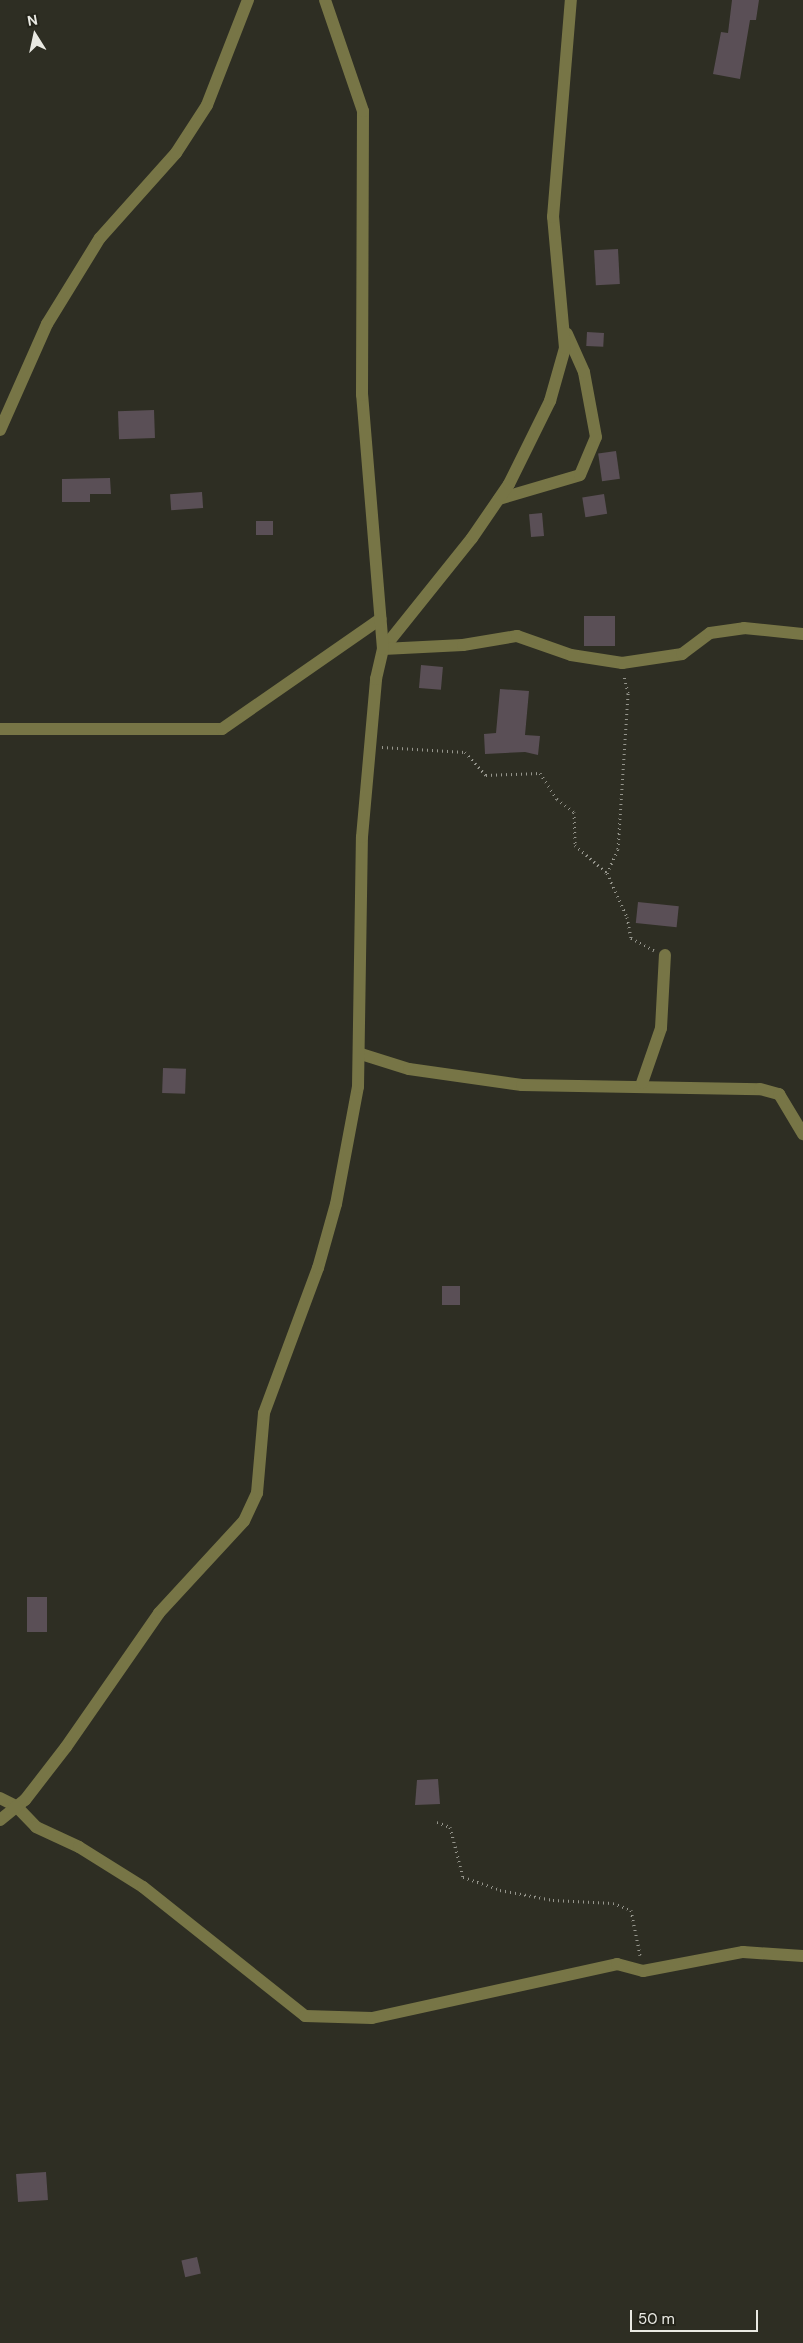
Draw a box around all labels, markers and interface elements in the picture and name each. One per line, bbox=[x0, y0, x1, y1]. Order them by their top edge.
north arrow bbox=[10, 10, 60, 60]
text: N bbox=[26, 10, 39, 30]
scale bar bbox=[633, 2300, 760, 2332]
text: 50 m bbox=[638, 2309, 675, 2329]

